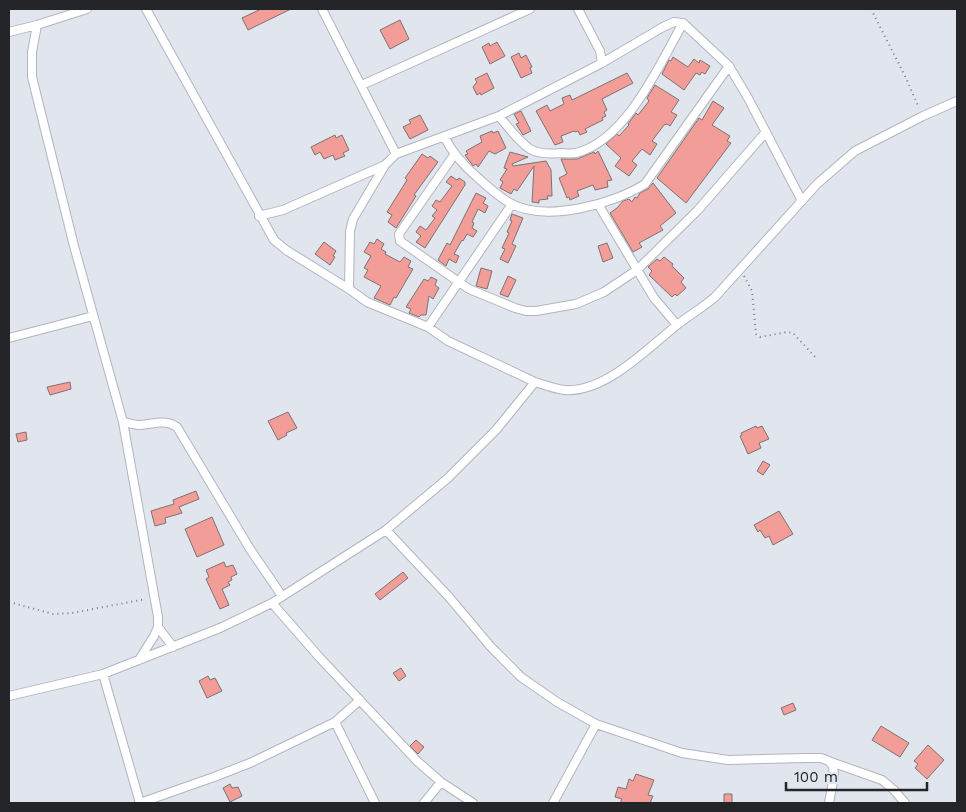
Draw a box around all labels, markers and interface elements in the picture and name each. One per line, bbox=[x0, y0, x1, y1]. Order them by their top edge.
scale bar bbox=[786, 760, 927, 792]
text: 100 m bbox=[794, 768, 838, 786]

